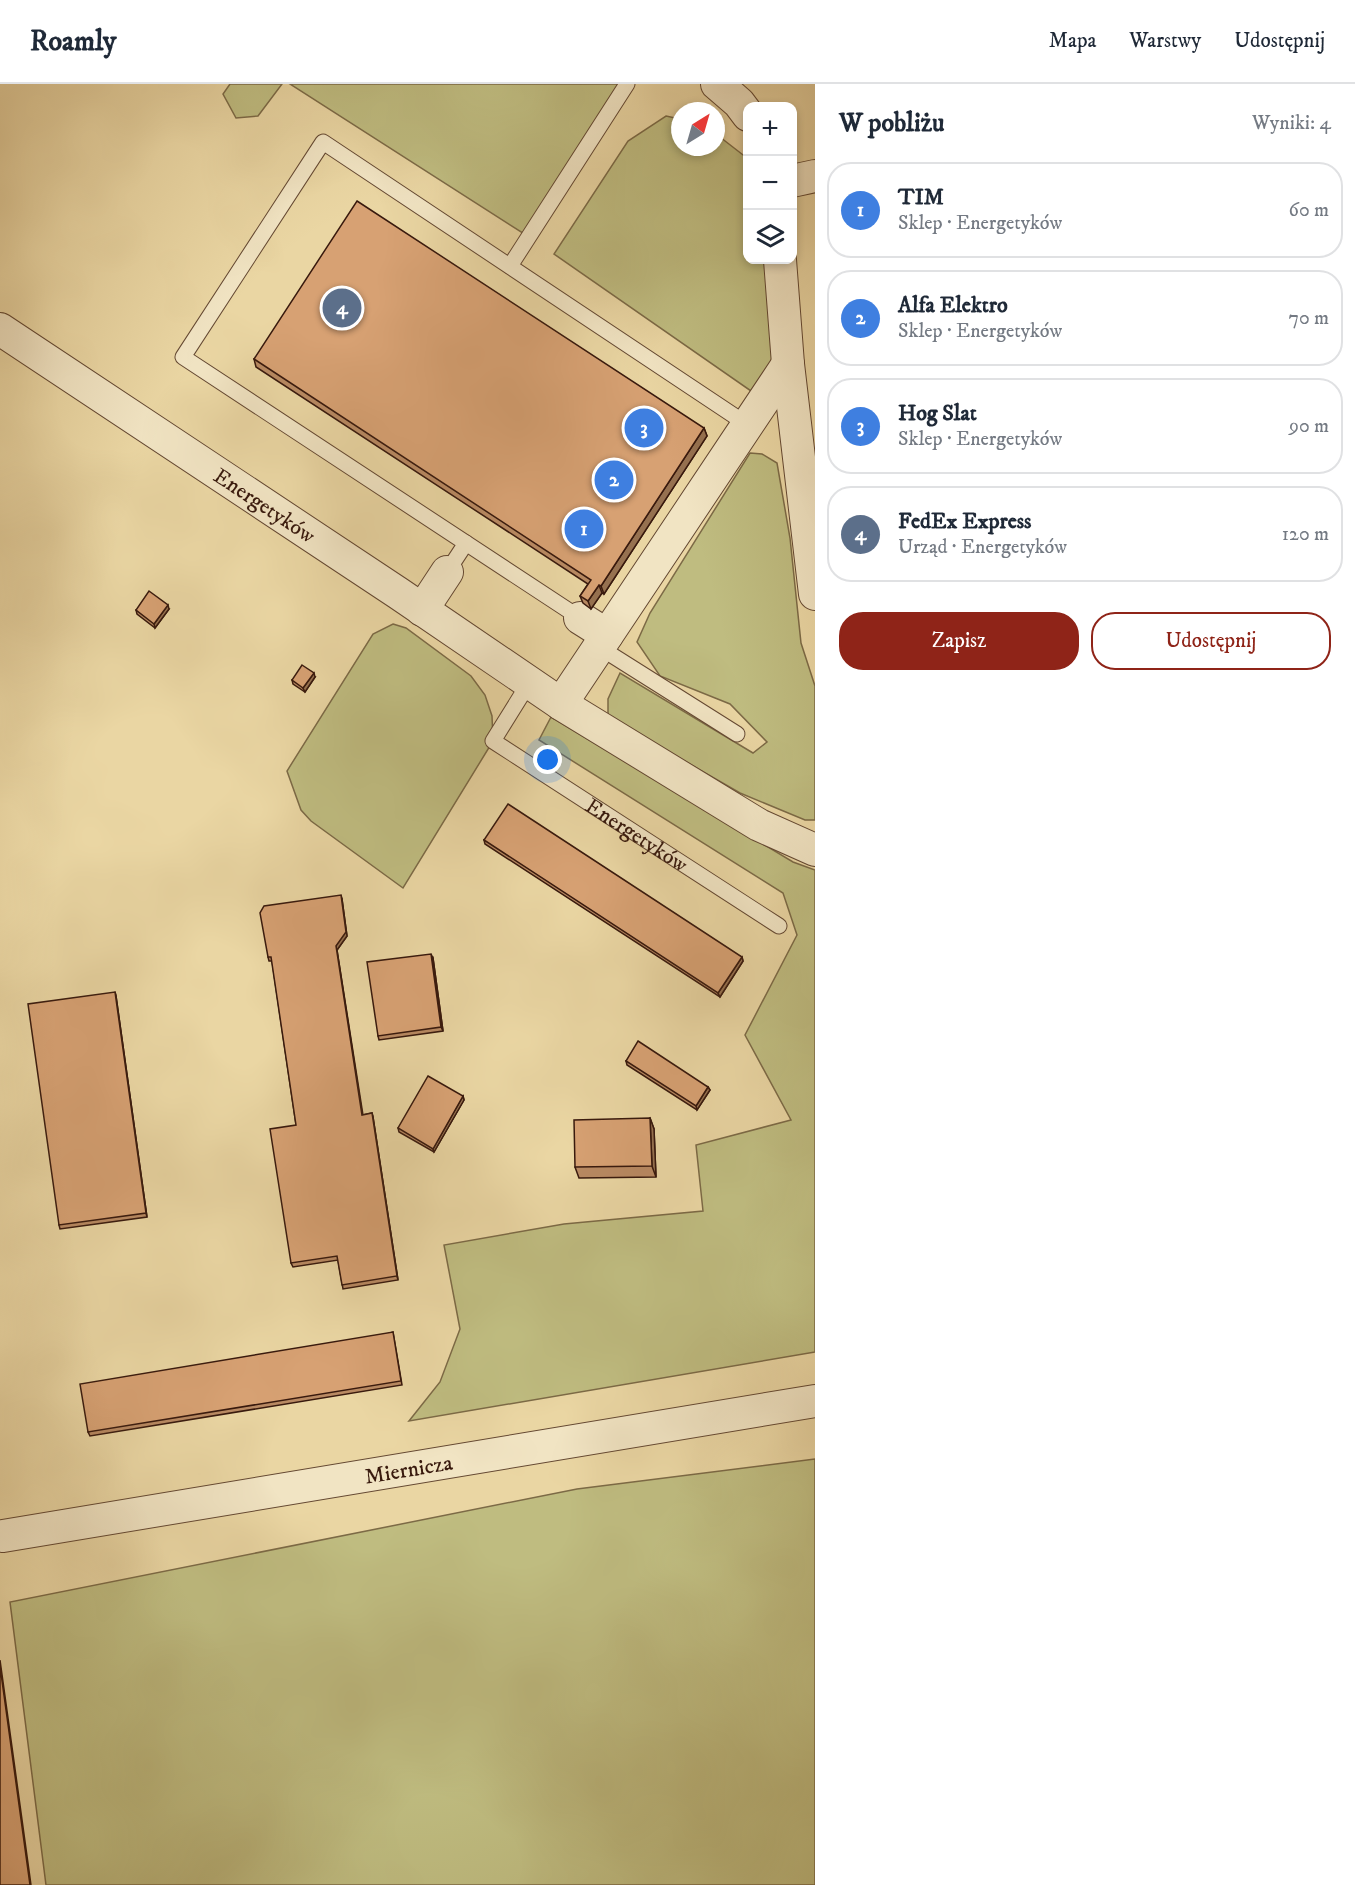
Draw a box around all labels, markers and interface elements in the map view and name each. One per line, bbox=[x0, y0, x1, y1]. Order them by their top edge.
text: Roamly bbox=[30, 24, 116, 59]
text: Mapa bbox=[1049, 28, 1096, 54]
text: Warstwy bbox=[1129, 28, 1201, 54]
text: Udostępnij bbox=[1234, 28, 1325, 54]
north arrow bbox=[671, 102, 725, 156]
map controls bbox=[743, 102, 797, 264]
button: + bbox=[743, 102, 797, 156]
text: W pobliżu bbox=[839, 107, 944, 140]
text: Wyniki: 4 bbox=[1252, 111, 1331, 136]
button: − bbox=[743, 156, 797, 210]
text: TIM bbox=[898, 184, 944, 211]
text: 1 bbox=[857, 198, 864, 223]
text: 60 m bbox=[1289, 198, 1329, 223]
button: layers bbox=[743, 210, 797, 264]
text: Sklep · Energetyków bbox=[898, 211, 1062, 236]
pin: 4 bbox=[322, 286, 362, 330]
text: Alfa Elektro bbox=[898, 292, 1008, 319]
text: 2 bbox=[856, 306, 865, 331]
text: 70 m bbox=[1288, 306, 1329, 331]
text: Sklep · Energetyków bbox=[898, 319, 1062, 344]
text: Hog Slat bbox=[898, 400, 977, 427]
pin: 3 bbox=[624, 406, 664, 450]
text: 3 bbox=[857, 414, 864, 439]
text: 90 m bbox=[1289, 414, 1329, 439]
text: Sklep · Energetyków bbox=[898, 427, 1062, 452]
pin: 2 bbox=[594, 458, 634, 502]
street label: Energetyków bbox=[208, 463, 320, 550]
pin: 1 bbox=[564, 506, 604, 552]
text: FedEx Express bbox=[898, 508, 1031, 535]
text: 4 bbox=[855, 522, 866, 547]
text: 120 m bbox=[1282, 522, 1329, 547]
text: Urząd · Energetyków bbox=[898, 535, 1067, 560]
button: Zapisz bbox=[839, 612, 1079, 670]
button: Udostępnij bbox=[1091, 612, 1331, 670]
your location bbox=[533, 745, 562, 774]
street label: Energetyków bbox=[580, 792, 693, 879]
street label: Miernicza bbox=[363, 1449, 455, 1491]

